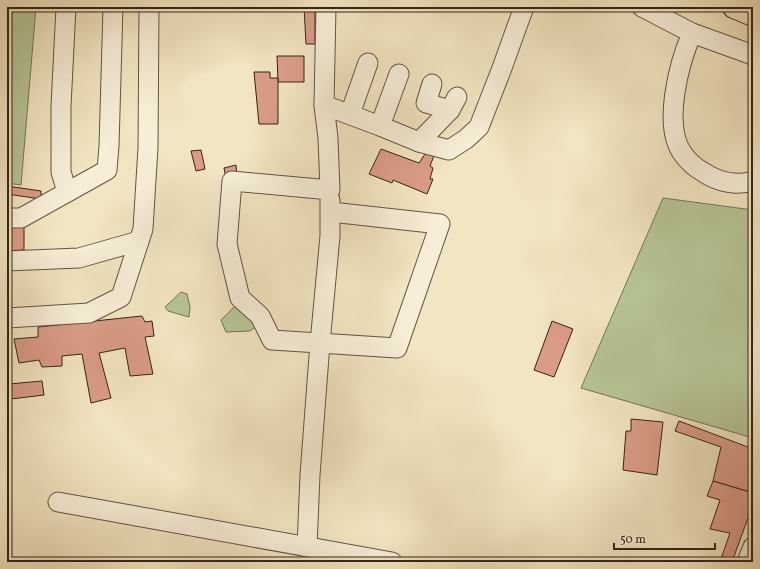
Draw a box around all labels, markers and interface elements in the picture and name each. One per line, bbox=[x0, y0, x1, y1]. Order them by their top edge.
scale bar bbox=[614, 525, 715, 551]
text: 50 m bbox=[620, 532, 646, 548]

